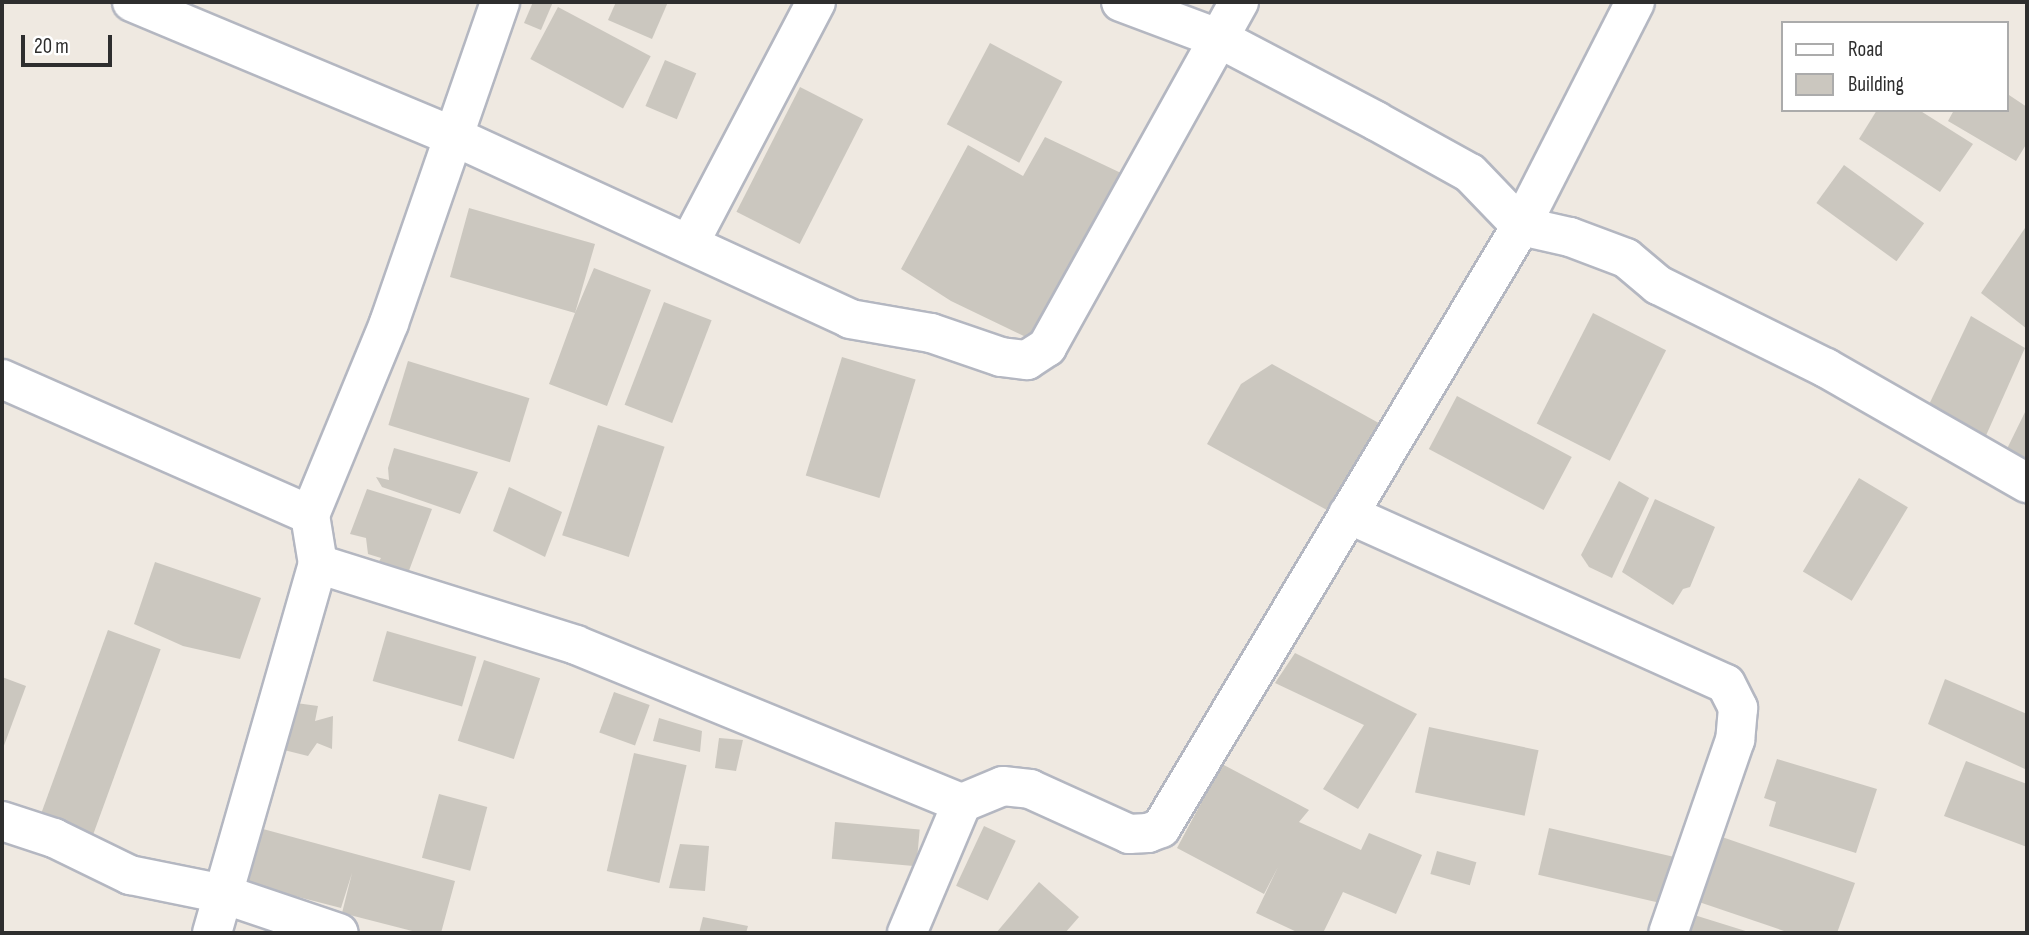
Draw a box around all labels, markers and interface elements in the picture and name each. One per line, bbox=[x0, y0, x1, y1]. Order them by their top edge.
scale bar bbox=[24, 21, 116, 65]
legend bbox=[1780, 21, 2008, 112]
text: 20 m bbox=[34, 34, 69, 59]
text: Road bbox=[1848, 37, 1883, 62]
text: Building bbox=[1848, 72, 1904, 97]

